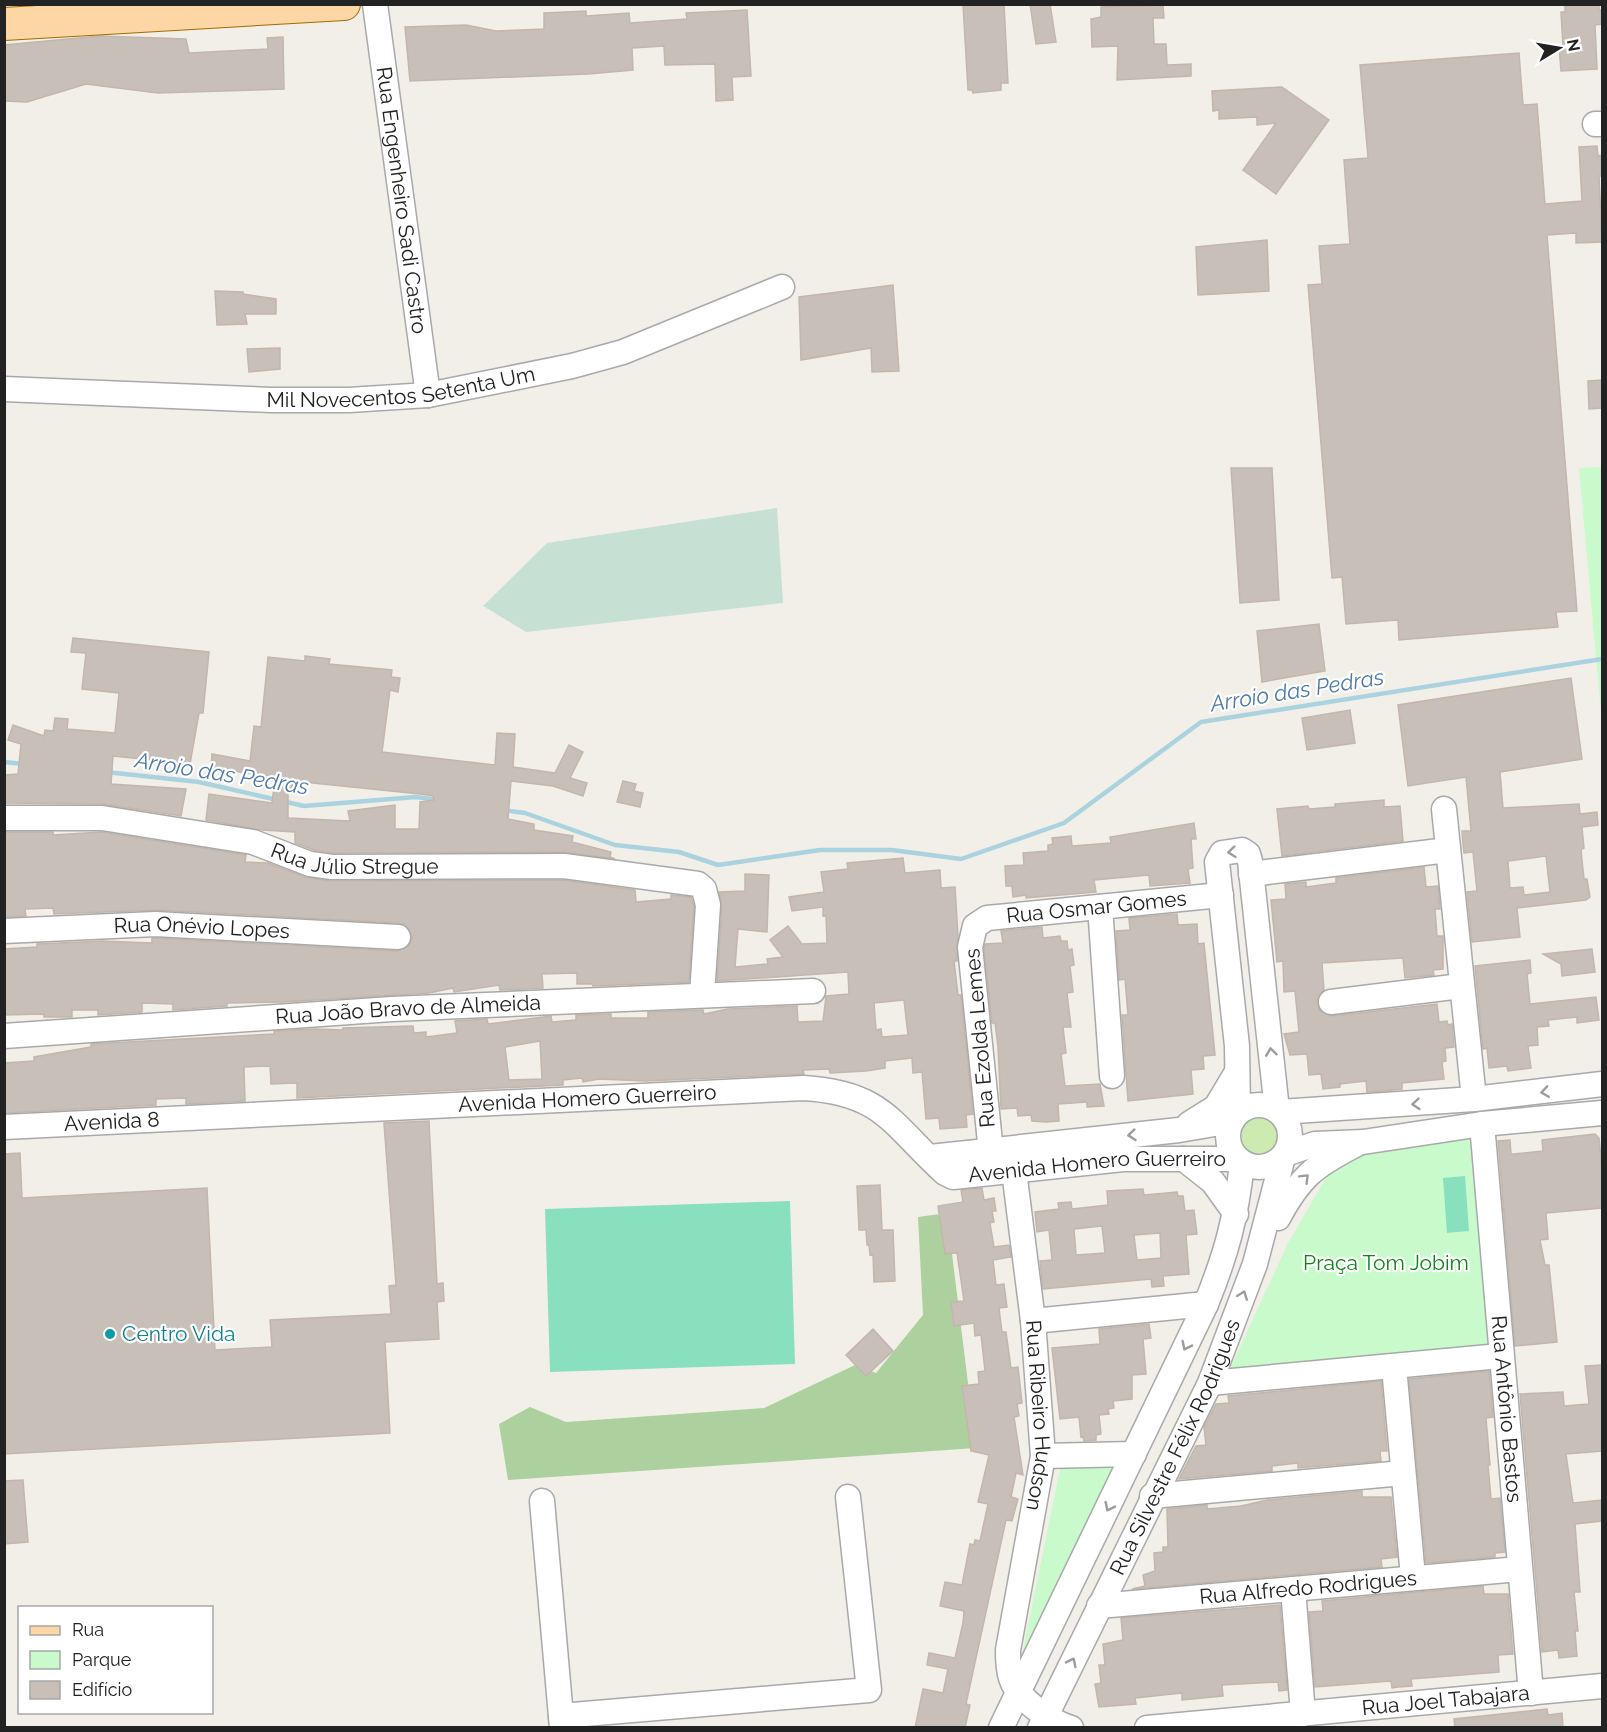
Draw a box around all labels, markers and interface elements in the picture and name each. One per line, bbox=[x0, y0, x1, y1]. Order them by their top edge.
north arrow bbox=[1529, 18, 1589, 78]
text: N bbox=[1563, 37, 1584, 53]
street label: Rua Engenheiro Sadi Castro bbox=[372, 65, 433, 335]
street label: Mil Novecentos Setenta Um bbox=[266, 361, 537, 412]
water label: Arroio das Pedras bbox=[1207, 663, 1386, 717]
water label: Arroio das Pedras bbox=[132, 746, 311, 800]
street label: Rua Júlio Stregue bbox=[268, 837, 439, 879]
one-way arrow bbox=[1228, 845, 1237, 858]
street label: Rua Osmar Gomes bbox=[1005, 885, 1188, 928]
street label: Rua Onévio Lopes bbox=[113, 911, 291, 943]
street label: Rua Ezolda Lemes bbox=[959, 947, 1000, 1129]
street label: Rua João Bravo de Almeida bbox=[274, 990, 541, 1029]
one-way arrow bbox=[1266, 1047, 1278, 1056]
street label: Avenida Homero Guerreiro bbox=[458, 1079, 717, 1117]
one-way arrow bbox=[1540, 1085, 1549, 1097]
one-way arrow bbox=[1411, 1097, 1420, 1110]
street label: Avenida 8 bbox=[63, 1106, 160, 1136]
one-way arrow bbox=[1128, 1128, 1137, 1141]
street label: Avenida Homero Guerreiro bbox=[967, 1146, 1226, 1187]
one-way arrow bbox=[1299, 1174, 1309, 1185]
park label: Praça Tom Jobim bbox=[1303, 1250, 1469, 1275]
one-way arrow bbox=[1236, 1290, 1248, 1301]
street label: Rua Antônio Bastos bbox=[1487, 1314, 1528, 1503]
street label: Rua Silvestre Félix Rodrigues bbox=[1104, 1315, 1245, 1579]
street label: Rua Ribeiro Hudson bbox=[1021, 1319, 1057, 1513]
place label: Centro Vida bbox=[122, 1321, 235, 1346]
marker: Centro Vida bbox=[103, 1327, 117, 1341]
one-way arrow bbox=[1181, 1340, 1193, 1351]
one-way arrow bbox=[1104, 1500, 1116, 1511]
street label: Rua Alfredo Rodrigues bbox=[1198, 1565, 1418, 1609]
legend bbox=[18, 1606, 213, 1714]
text: Rua bbox=[72, 1619, 104, 1640]
text: Parque bbox=[72, 1649, 132, 1670]
one-way arrow bbox=[1064, 1657, 1076, 1668]
text: Edifício bbox=[72, 1679, 132, 1700]
street label: Rua Joel Tabajara bbox=[1361, 1680, 1531, 1720]

